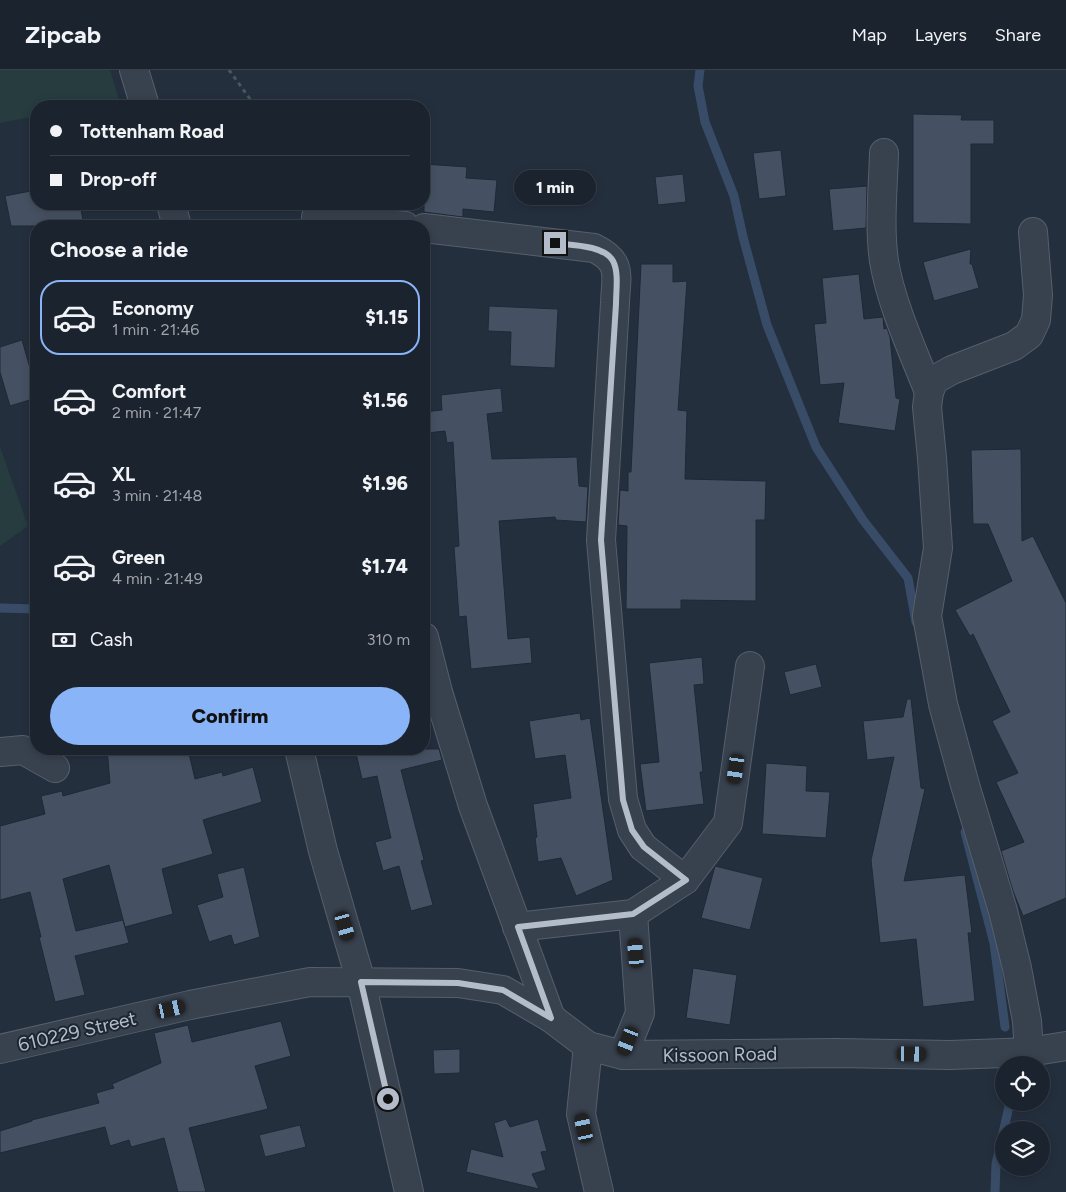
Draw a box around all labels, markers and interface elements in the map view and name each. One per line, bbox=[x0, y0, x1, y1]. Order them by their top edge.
text: Zipcab bbox=[25, 20, 101, 49]
text: Map bbox=[852, 24, 887, 46]
text: Layers bbox=[915, 24, 967, 46]
text: Share bbox=[995, 24, 1041, 46]
text: Tottenham Road bbox=[80, 120, 224, 143]
text: Drop-off bbox=[80, 168, 157, 191]
callout: 1 min bbox=[514, 170, 596, 206]
text: 1 min bbox=[536, 178, 574, 197]
route end bbox=[544, 232, 566, 254]
text: Choose a ride bbox=[50, 236, 188, 263]
icon: car bbox=[52, 295, 97, 340]
text: Economy bbox=[112, 297, 194, 320]
text: $1.15 bbox=[365, 306, 408, 329]
text: 1 min · 21:46 bbox=[112, 320, 199, 339]
icon: car bbox=[52, 378, 97, 423]
text: Comfort bbox=[112, 380, 187, 403]
text: $1.56 bbox=[362, 389, 408, 412]
text: 2 min · 21:47 bbox=[112, 403, 201, 422]
icon: car bbox=[52, 461, 97, 506]
text: XL bbox=[112, 463, 135, 486]
text: $1.96 bbox=[362, 472, 408, 495]
text: 3 min · 21:48 bbox=[112, 486, 202, 505]
icon: car bbox=[52, 544, 97, 589]
text: Green bbox=[112, 546, 165, 569]
text: $1.74 bbox=[362, 555, 408, 578]
text: 4 min · 21:49 bbox=[112, 569, 203, 588]
icon: cash bbox=[50, 626, 78, 654]
text: Cash bbox=[90, 628, 133, 651]
text: 310 m bbox=[367, 630, 410, 649]
button: Confirm bbox=[50, 687, 410, 745]
car bbox=[726, 753, 745, 785]
car bbox=[333, 910, 356, 942]
car bbox=[627, 937, 644, 969]
car bbox=[154, 998, 187, 1020]
street label: 610229 Street bbox=[16, 1007, 138, 1056]
car bbox=[615, 1024, 640, 1058]
street label: Kissoon Road bbox=[662, 1042, 778, 1067]
car bbox=[896, 1046, 927, 1062]
map controls bbox=[995, 1056, 1050, 1176]
button: locate bbox=[995, 1056, 1050, 1111]
route start bbox=[377, 1088, 399, 1110]
car bbox=[573, 1112, 594, 1144]
button: layers bbox=[995, 1121, 1050, 1176]

